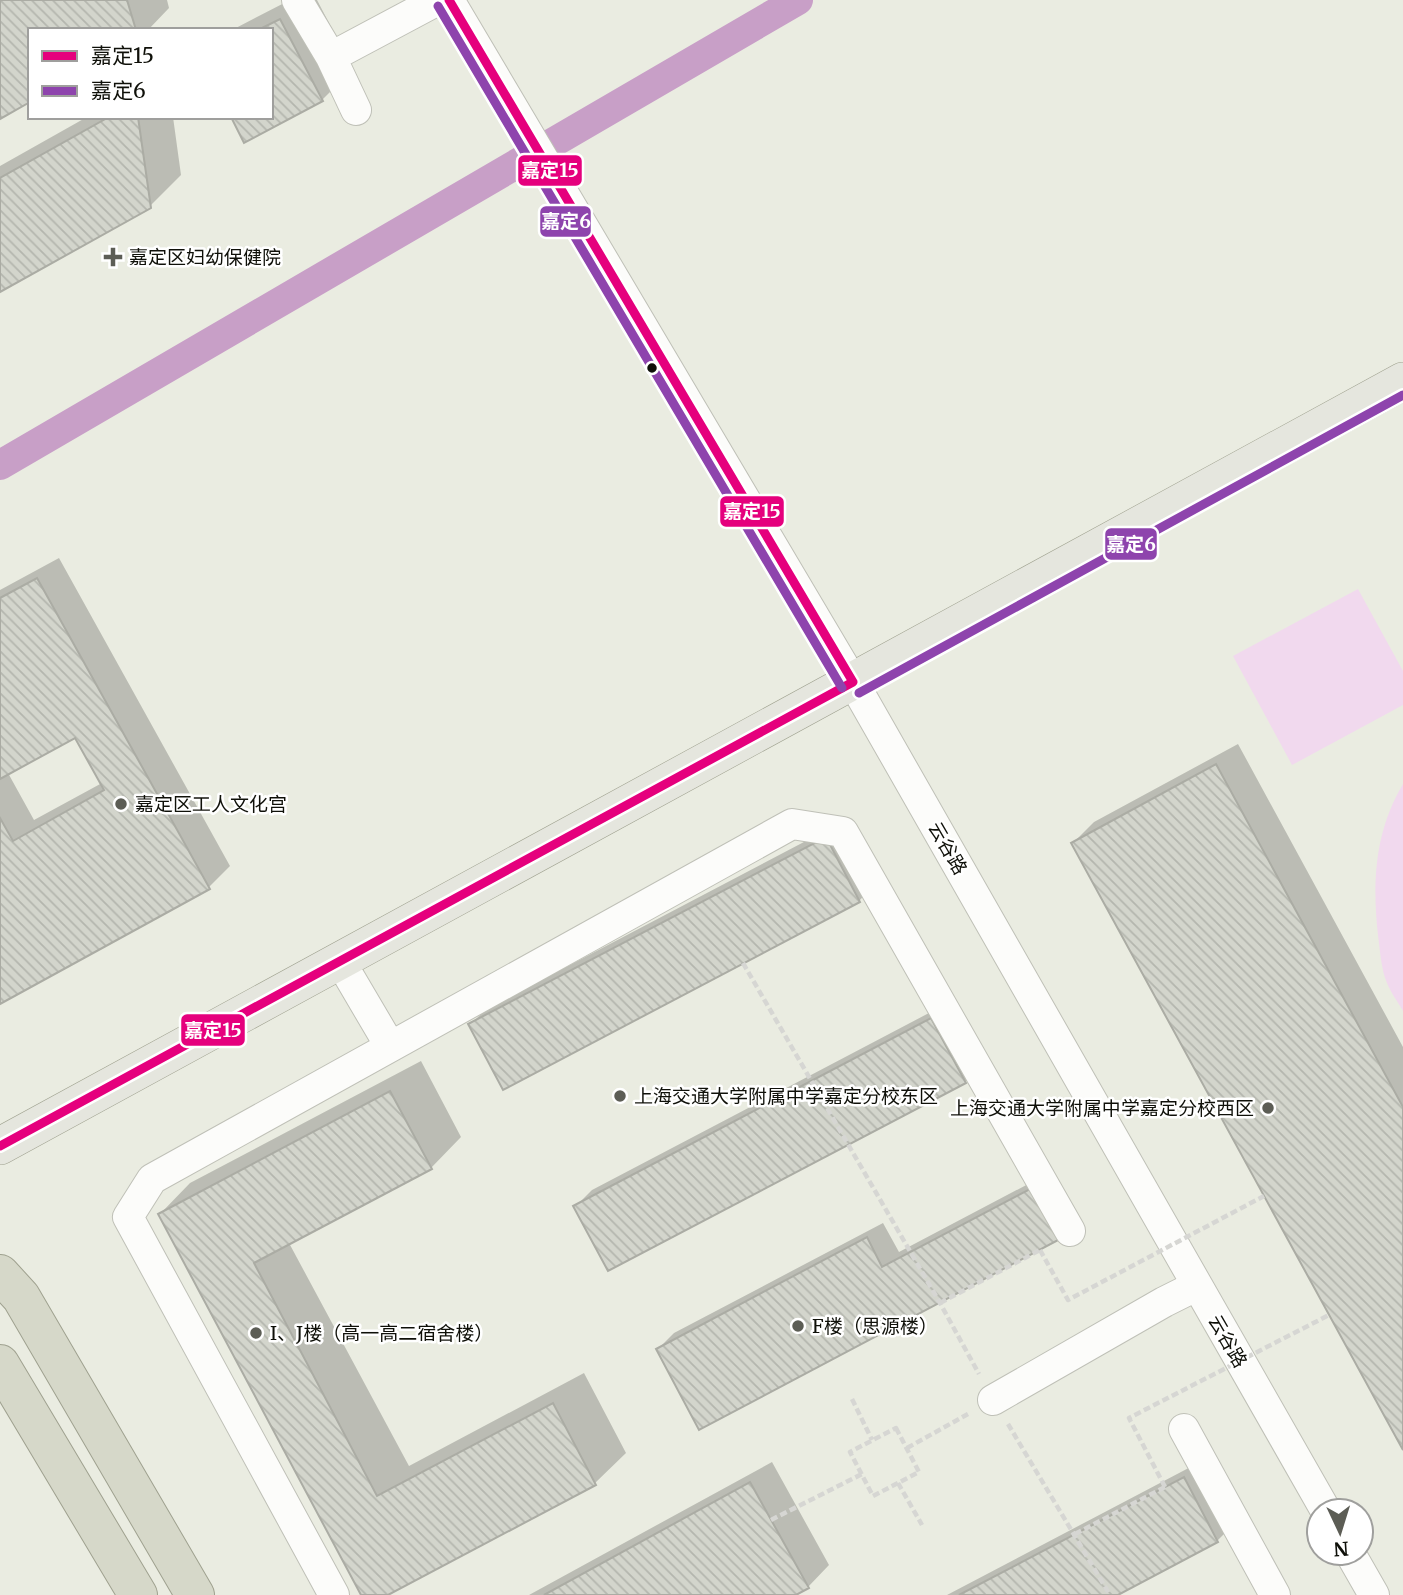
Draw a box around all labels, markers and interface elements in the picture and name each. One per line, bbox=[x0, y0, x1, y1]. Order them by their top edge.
legend bbox=[28, 28, 273, 119]
text: 嘉定15 bbox=[91, 42, 154, 69]
text: 嘉定6 bbox=[91, 77, 146, 104]
line badge: 嘉定15 bbox=[517, 154, 583, 187]
text: 嘉定15 bbox=[521, 158, 579, 182]
line badge: 嘉定6 bbox=[539, 205, 592, 238]
text: 嘉定6 bbox=[541, 209, 591, 233]
place label: 嘉定区妇幼保健院 bbox=[129, 245, 281, 269]
marker: 嘉定区妇幼保健院 bbox=[103, 247, 123, 267]
unlabelled marker bbox=[645, 361, 659, 375]
line badge: 嘉定15 bbox=[719, 495, 785, 528]
text: 嘉定15 bbox=[723, 499, 781, 523]
line badge: 嘉定6 bbox=[1104, 527, 1158, 561]
text: 嘉定6 bbox=[1106, 532, 1156, 556]
place label: 嘉定区工人文化宫 bbox=[135, 792, 287, 816]
marker: 嘉定区工人文化宫 bbox=[113, 796, 129, 812]
street label: 云谷路 bbox=[923, 817, 973, 879]
line badge: 嘉定15 bbox=[180, 1013, 246, 1047]
text: 嘉定15 bbox=[184, 1018, 242, 1042]
place label: 上海交通大学附属中学嘉定分校东区 bbox=[634, 1084, 938, 1108]
marker: 上海交通大学附属中学嘉定分校东区 bbox=[612, 1088, 628, 1104]
place label: 上海交通大学附属中学嘉定分校西区 bbox=[950, 1096, 1254, 1120]
marker: 上海交通大学附属中学嘉定分校西区 bbox=[1260, 1100, 1276, 1116]
street label: 云谷路 bbox=[1203, 1310, 1253, 1372]
place label: F楼（思源楼） bbox=[812, 1314, 938, 1338]
marker: F楼（思源楼） bbox=[790, 1318, 806, 1334]
place label: I、J楼（高一高二宿舍楼） bbox=[270, 1321, 493, 1345]
marker: I、J楼（高一高二宿舍楼） bbox=[248, 1325, 264, 1341]
north arrow bbox=[1305, 1497, 1375, 1567]
text: N bbox=[1333, 1536, 1350, 1561]

